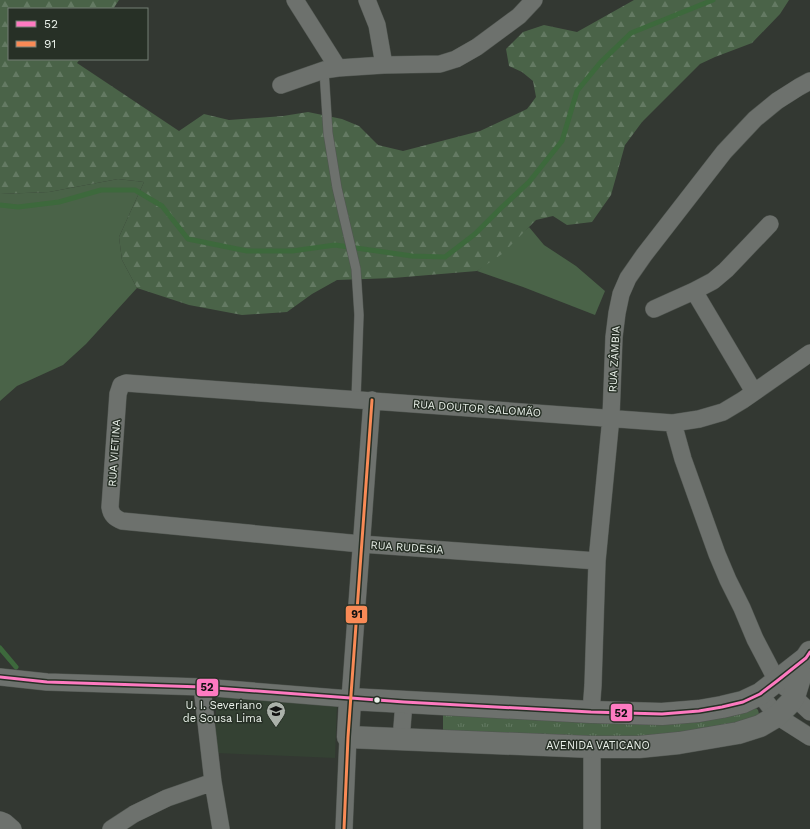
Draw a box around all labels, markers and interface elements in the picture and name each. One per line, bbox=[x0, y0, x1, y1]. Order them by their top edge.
legend bbox=[8, 8, 148, 60]
text: 52 bbox=[44, 17, 58, 31]
text: 91 bbox=[44, 37, 56, 51]
street label: RUA ZÂMBIA bbox=[605, 325, 623, 393]
street label: RUA DOUTOR SALOMÃO bbox=[412, 398, 541, 419]
street label: RUA VIETINA bbox=[106, 419, 123, 487]
street label: RUA RUDESIA bbox=[370, 538, 444, 557]
line badge: 91 bbox=[345, 605, 368, 624]
text: 91 bbox=[351, 608, 363, 621]
line badge: 52 bbox=[196, 678, 219, 697]
text: 52 bbox=[201, 681, 214, 694]
unlabelled marker bbox=[372, 695, 382, 705]
place label: U. I. Severiano de Sousa Lima bbox=[183, 699, 262, 725]
school or university icon: U. I. Severiano de Sousa Lima bbox=[265, 700, 287, 728]
line badge: 52 bbox=[610, 703, 633, 722]
text: 52 bbox=[615, 707, 628, 720]
street label: AVENIDA VATICANO bbox=[546, 739, 650, 752]

